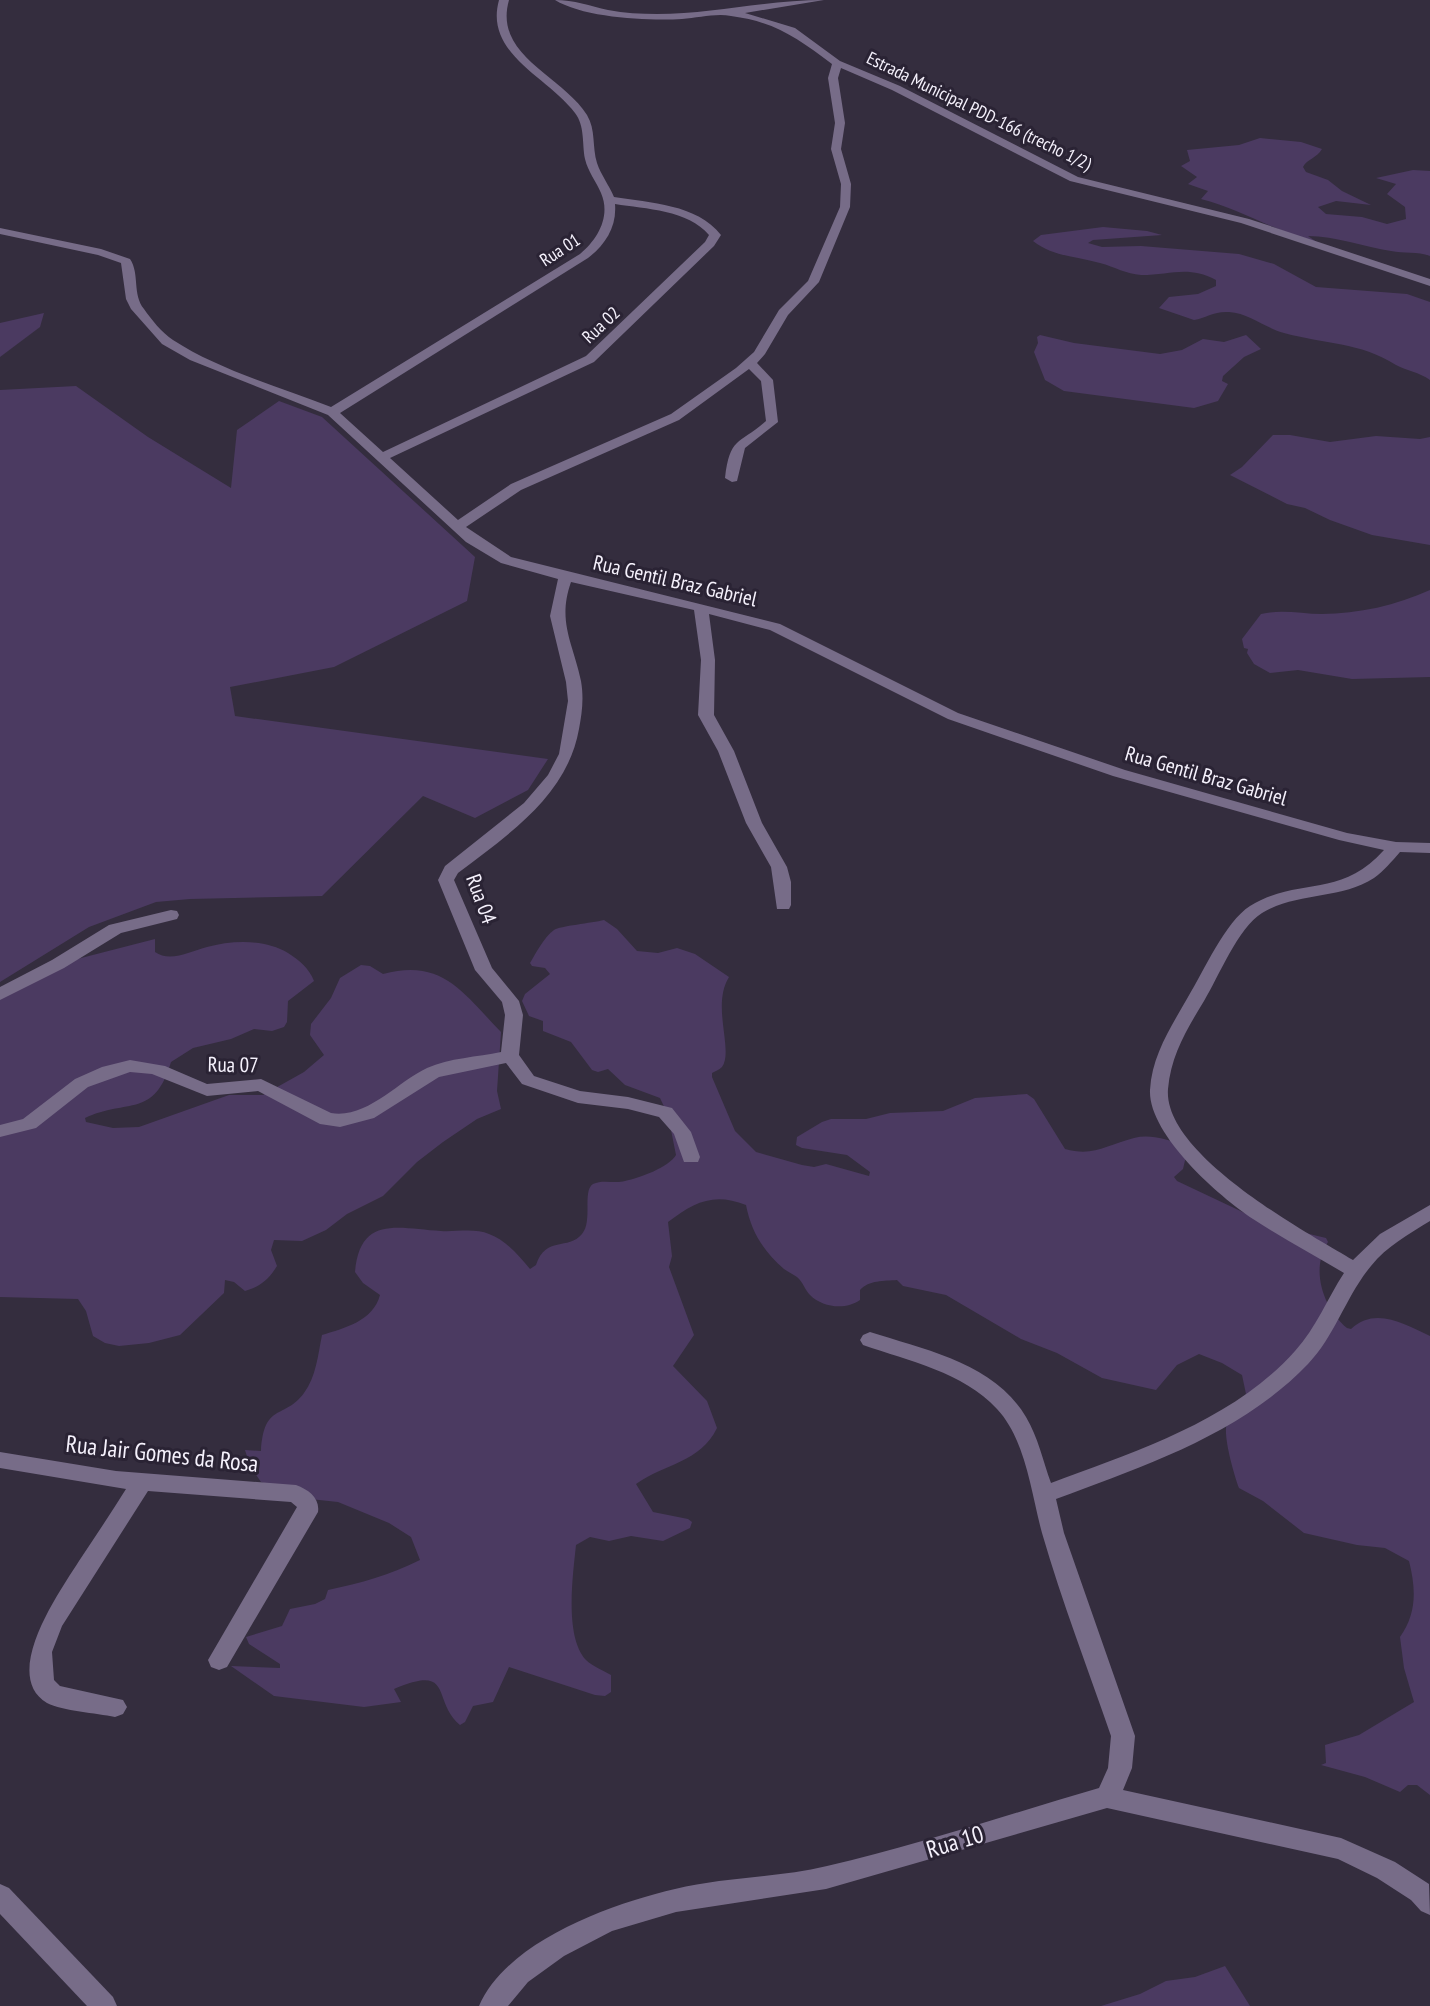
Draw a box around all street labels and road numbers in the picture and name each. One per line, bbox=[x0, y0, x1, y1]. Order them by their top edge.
street label: Estrada Municipal PDD-166 (trecho 1/2) bbox=[863, 46, 1096, 175]
street label: Rua 01 bbox=[535, 228, 584, 271]
street label: Rua 02 bbox=[577, 301, 624, 348]
street label: Rua Gentil Braz Gabriel bbox=[591, 549, 760, 612]
street label: Rua Gentil Braz Gabriel bbox=[1122, 739, 1290, 812]
street label: Rua 04 bbox=[460, 870, 503, 928]
street label: Rua 07 bbox=[207, 1051, 259, 1078]
street label: Rua Jair Gomes da Rosa bbox=[64, 1428, 260, 1479]
street label: Rua 10 bbox=[922, 1818, 987, 1865]

